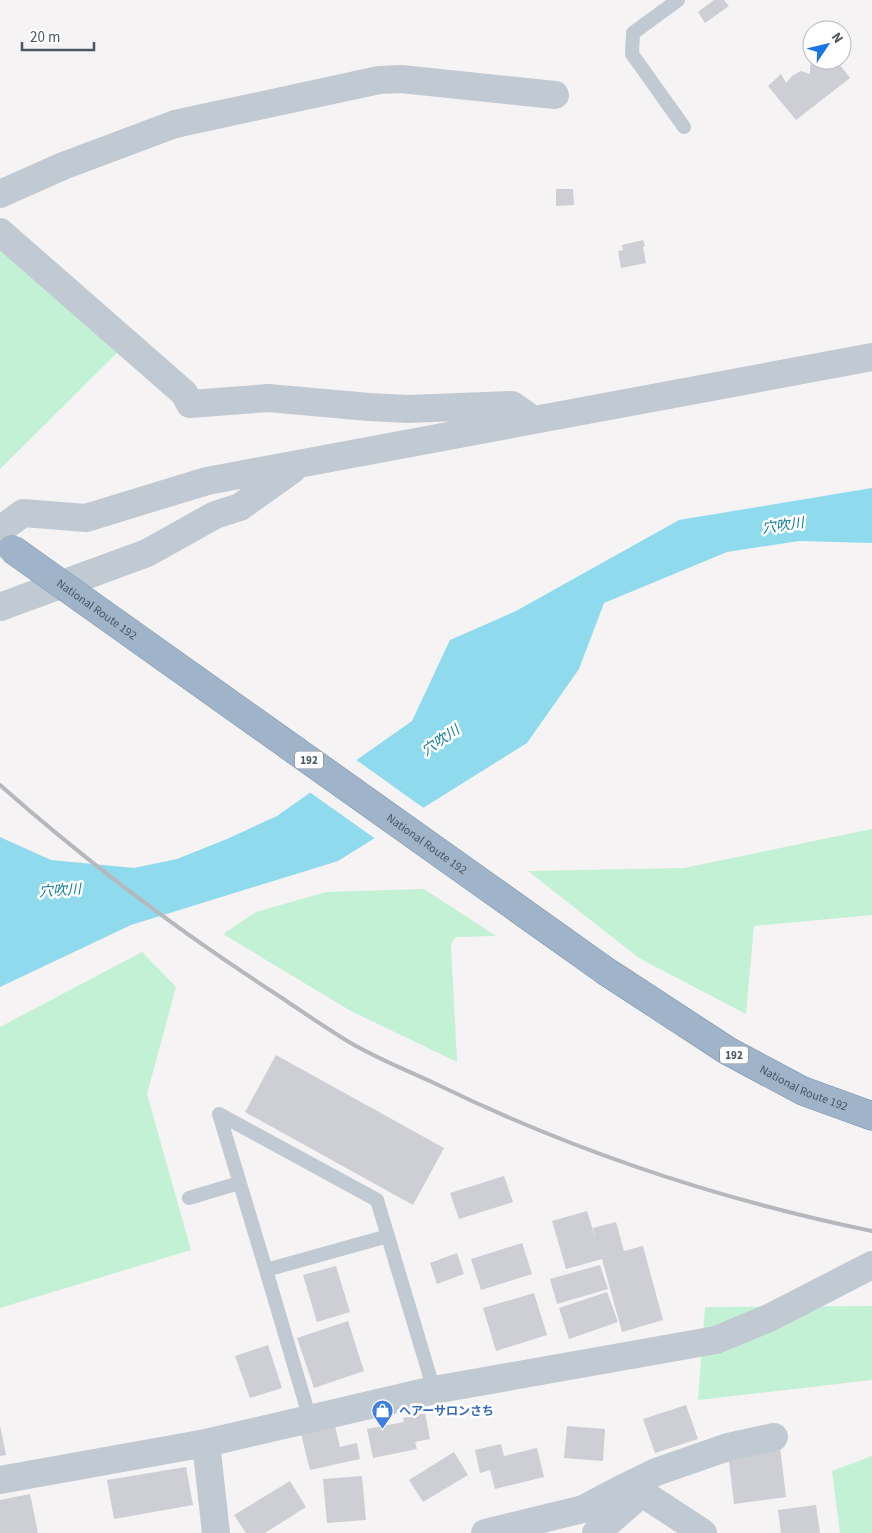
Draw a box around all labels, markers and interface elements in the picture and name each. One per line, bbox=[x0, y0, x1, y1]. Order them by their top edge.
scale bar bbox=[22, 20, 95, 52]
north arrow bbox=[802, 20, 852, 70]
text: 20 m bbox=[30, 27, 60, 48]
text: N bbox=[826, 29, 848, 48]
water label: 穴吹川 bbox=[761, 513, 807, 539]
street label: National Route 192 bbox=[53, 575, 141, 644]
water label: 穴吹川 bbox=[418, 720, 466, 761]
road number: 192 bbox=[295, 752, 323, 768]
street label: National Route 192 bbox=[383, 809, 471, 878]
water label: 穴吹川 bbox=[38, 879, 84, 902]
road number: 192 bbox=[720, 1046, 748, 1064]
street label: National Route 192 bbox=[757, 1061, 850, 1115]
shop icon: ヘアーサロンさち bbox=[371, 1399, 395, 1430]
place label: ヘアーサロンさち bbox=[399, 1403, 494, 1420]

